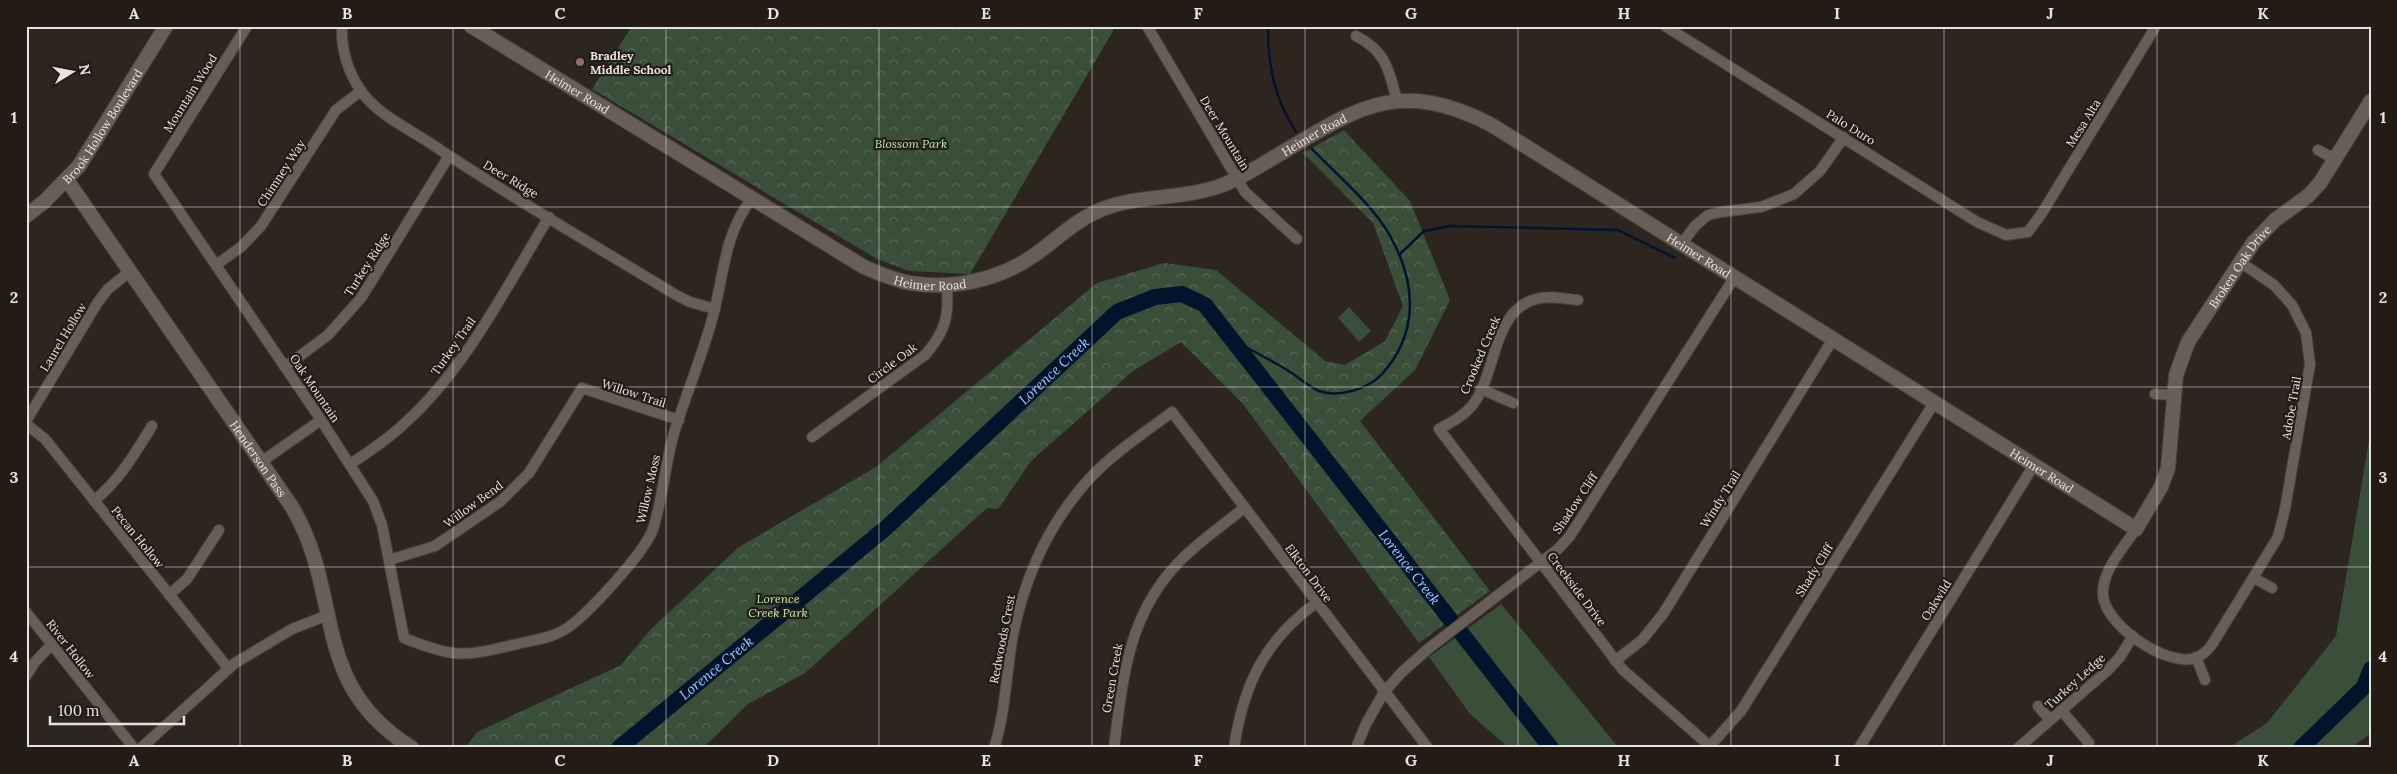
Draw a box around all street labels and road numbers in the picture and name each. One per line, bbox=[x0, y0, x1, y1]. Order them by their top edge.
street label: Mountain Wood bbox=[160, 51, 220, 135]
street label: Brook Hollow Boulevard bbox=[59, 66, 145, 186]
street label: Heimer Road bbox=[543, 66, 612, 117]
street label: Deer Mountain bbox=[1197, 93, 1253, 173]
street label: Mesa Alta bbox=[2062, 96, 2104, 150]
street label: Palo Duro bbox=[1824, 106, 1878, 148]
street label: Heimer Road bbox=[1279, 110, 1349, 159]
street label: Chimney Way bbox=[254, 136, 309, 209]
street label: Deer Ridge bbox=[481, 157, 542, 201]
street label: Broken Oak Drive bbox=[2205, 221, 2274, 311]
street label: Turkey Ridge bbox=[341, 229, 394, 299]
street label: Heimer Road bbox=[1664, 229, 1734, 281]
street label: Heimer Road bbox=[892, 272, 967, 293]
street label: Laurel Hollow bbox=[37, 300, 90, 374]
street label: Crooked Creek bbox=[1457, 313, 1503, 396]
street label: Turkey Trail bbox=[427, 314, 479, 378]
street label: Circle Oak bbox=[864, 339, 920, 387]
street label: Oak Mountain bbox=[287, 351, 343, 425]
street label: Adobe Trail bbox=[2278, 375, 2304, 442]
street label: Willow Trail bbox=[600, 376, 668, 410]
street label: Henderson Pass bbox=[227, 417, 290, 500]
street label: Heimer Road bbox=[2007, 445, 2077, 496]
street label: Willow Moss bbox=[633, 453, 663, 525]
street label: Windy Trail bbox=[1697, 468, 1743, 530]
street label: Shadow Cliff bbox=[1549, 469, 1601, 536]
street label: Willow Bend bbox=[440, 477, 506, 531]
street label: Pecan Hollow bbox=[108, 503, 168, 571]
street label: Shady Cliff bbox=[1792, 540, 1837, 599]
street label: Elkton Drive bbox=[1282, 541, 1336, 606]
street label: Creekside Drive bbox=[1544, 549, 1610, 629]
street label: Oakwild bbox=[1918, 577, 1954, 623]
street label: Redwoods Crest bbox=[986, 593, 1018, 685]
street label: River Hollow bbox=[43, 616, 99, 682]
street label: Green Creek bbox=[1098, 641, 1126, 714]
street label: Turkey Ledge bbox=[2042, 650, 2109, 712]

